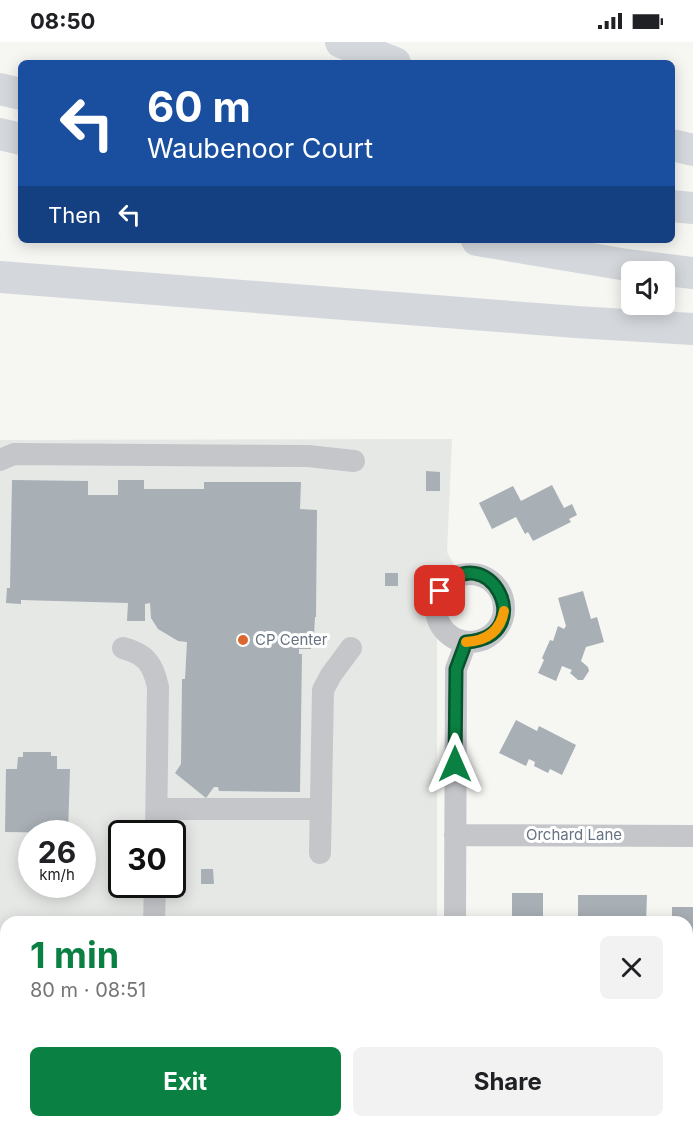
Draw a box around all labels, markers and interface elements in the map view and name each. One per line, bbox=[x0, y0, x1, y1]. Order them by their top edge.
text: 08:50 bbox=[30, 8, 95, 34]
text: 60 m bbox=[147, 81, 251, 132]
icon: left bbox=[48, 84, 126, 162]
text: Waubenoor Court bbox=[147, 132, 373, 165]
icon: left bbox=[113, 198, 146, 231]
text: Then bbox=[48, 202, 101, 228]
map controls bbox=[621, 261, 675, 315]
button: sound bbox=[621, 261, 675, 315]
pin bbox=[414, 565, 465, 616]
icon: arrive bbox=[423, 574, 456, 607]
place label: CP Center bbox=[255, 630, 328, 649]
marker: CP Center bbox=[236, 633, 250, 647]
position arrow bbox=[423, 732, 487, 796]
speed limit sign: 30 bbox=[108, 820, 186, 898]
street label: Orchard Lane bbox=[526, 825, 622, 844]
text: 26 bbox=[38, 834, 76, 870]
text: km/h bbox=[39, 865, 75, 884]
text: 1 min bbox=[30, 933, 119, 977]
button: close bbox=[600, 936, 663, 999]
text: 80 m · 08:51 bbox=[30, 978, 146, 1002]
button: Exit bbox=[30, 1047, 341, 1116]
button: Share bbox=[353, 1047, 663, 1116]

